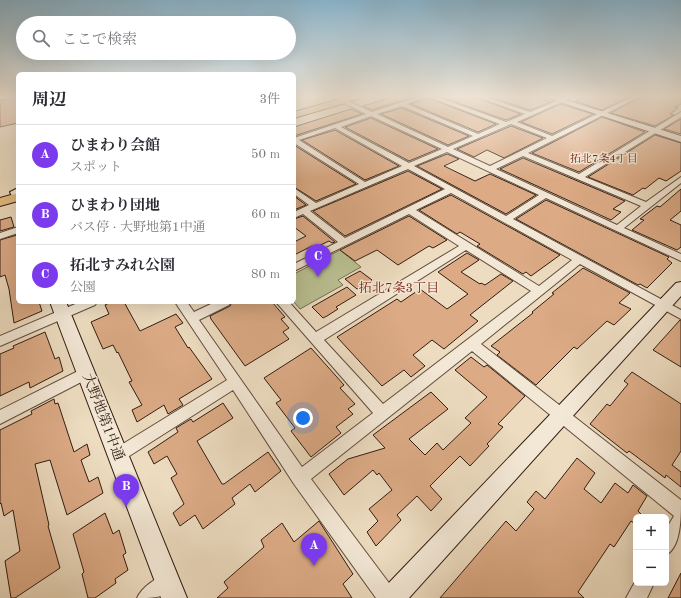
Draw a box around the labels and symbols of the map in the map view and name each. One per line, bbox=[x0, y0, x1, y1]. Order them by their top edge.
district label: 拓北7条4丁目 bbox=[570, 152, 638, 165]
pin: C bbox=[305, 244, 331, 277]
district label: 拓北7条3丁目 bbox=[359, 281, 439, 295]
street label: 大野地第1中通 bbox=[80, 371, 127, 463]
your location bbox=[293, 408, 313, 428]
pin: B bbox=[113, 474, 139, 507]
pin: A bbox=[301, 533, 327, 566]

